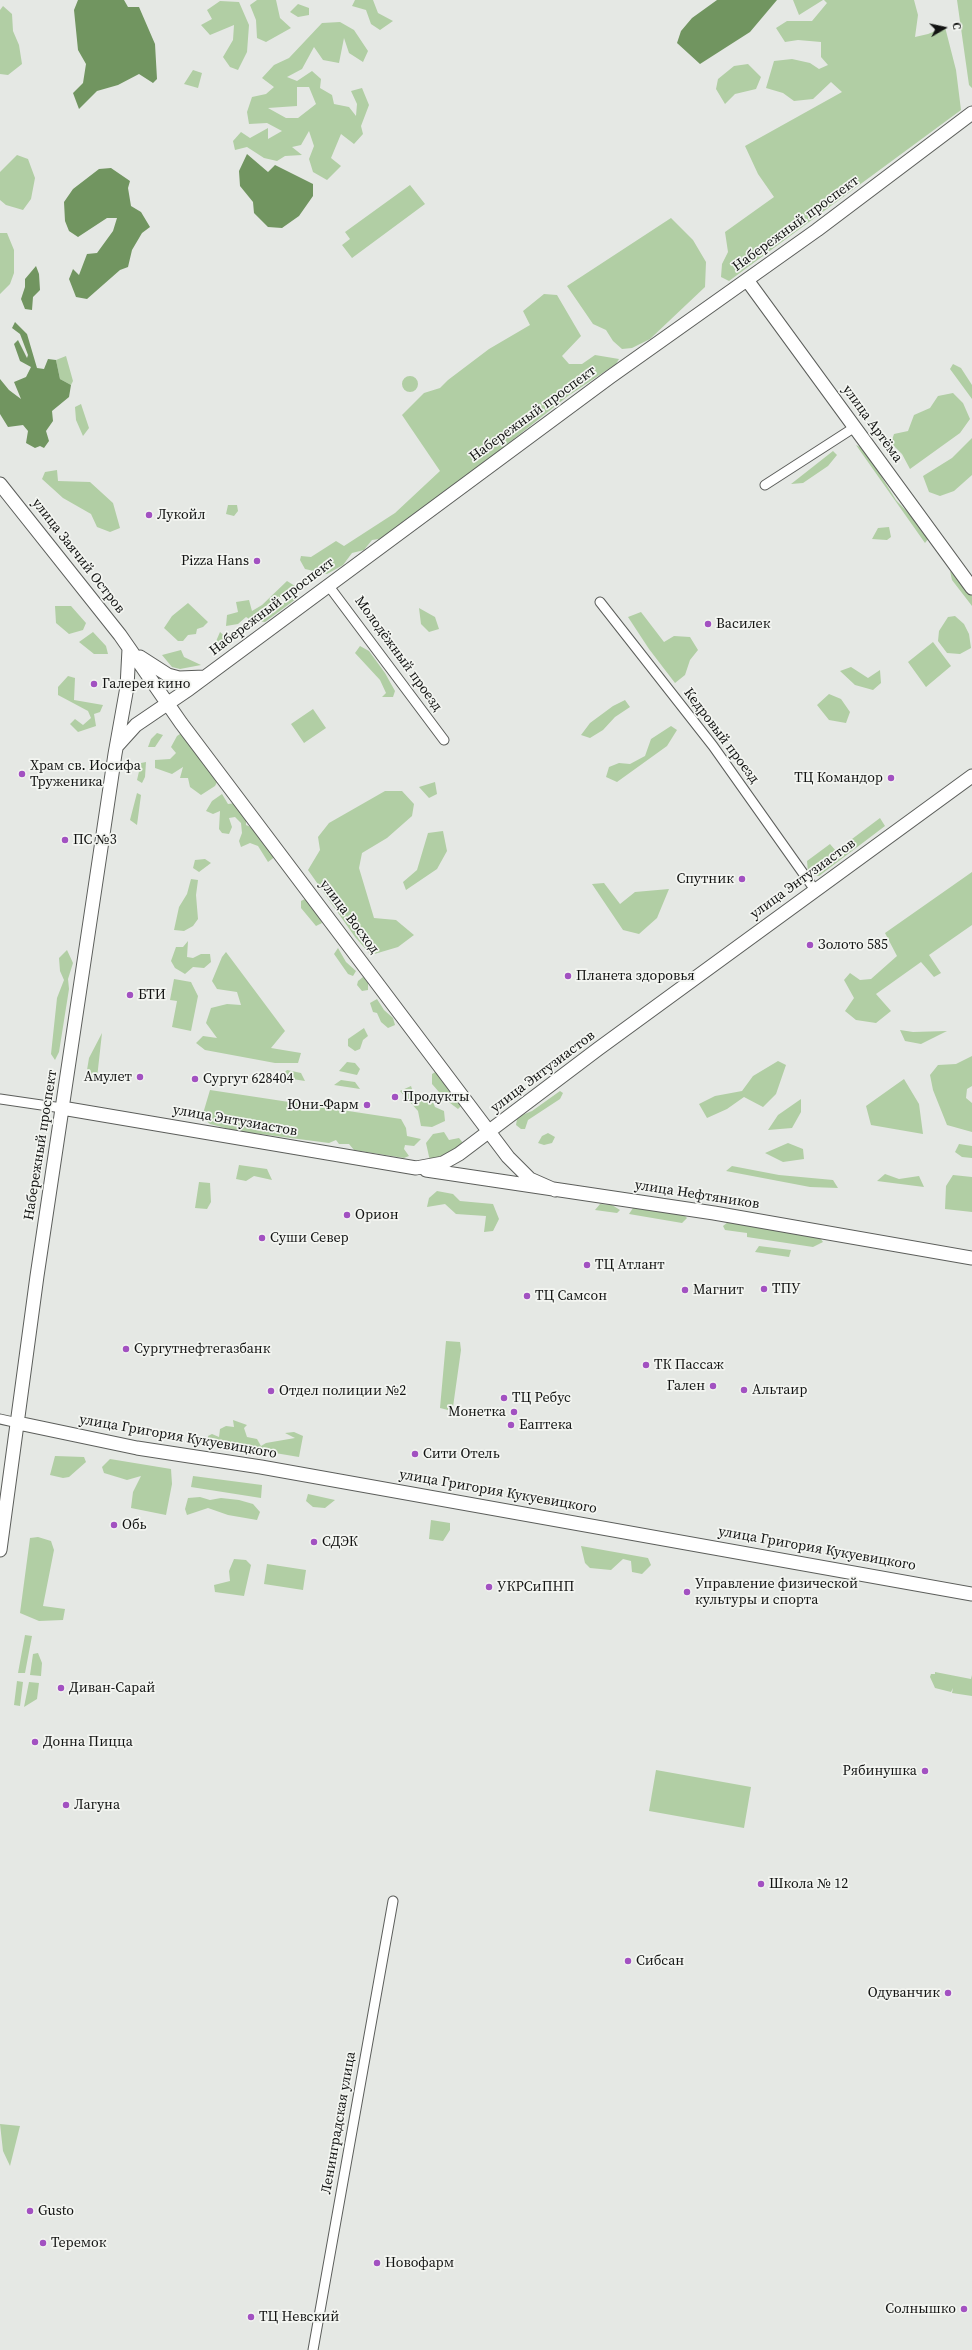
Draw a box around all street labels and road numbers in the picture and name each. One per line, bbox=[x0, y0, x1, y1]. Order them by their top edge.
street label: Набережный проспект bbox=[730, 173, 862, 275]
street label: Набережный проспект bbox=[467, 363, 599, 465]
street label: улица Артёма bbox=[838, 382, 906, 466]
street label: улица Заячий Остров bbox=[28, 495, 128, 617]
street label: Набережный проспект bbox=[206, 555, 338, 659]
street label: Молодёжный проезд bbox=[351, 593, 445, 715]
street label: Кедровый проезд bbox=[680, 685, 762, 787]
street label: улица Энтузиастов bbox=[747, 835, 859, 923]
street label: улица Восход bbox=[316, 877, 382, 957]
street label: улица Энтузиастов bbox=[488, 1027, 598, 1117]
street label: Набережный проспект bbox=[21, 1069, 61, 1221]
street label: улица Энтузиастов bbox=[172, 1102, 298, 1140]
street label: улица Нефтяников bbox=[634, 1177, 760, 1213]
street label: улица Григория Кукуевицкого bbox=[78, 1411, 278, 1463]
street label: улица Григория Кукуевицкого bbox=[398, 1466, 598, 1518]
street label: улица Григория Кукуевицкого bbox=[717, 1523, 917, 1575]
street label: Ленинградская улица bbox=[318, 2050, 360, 2196]

